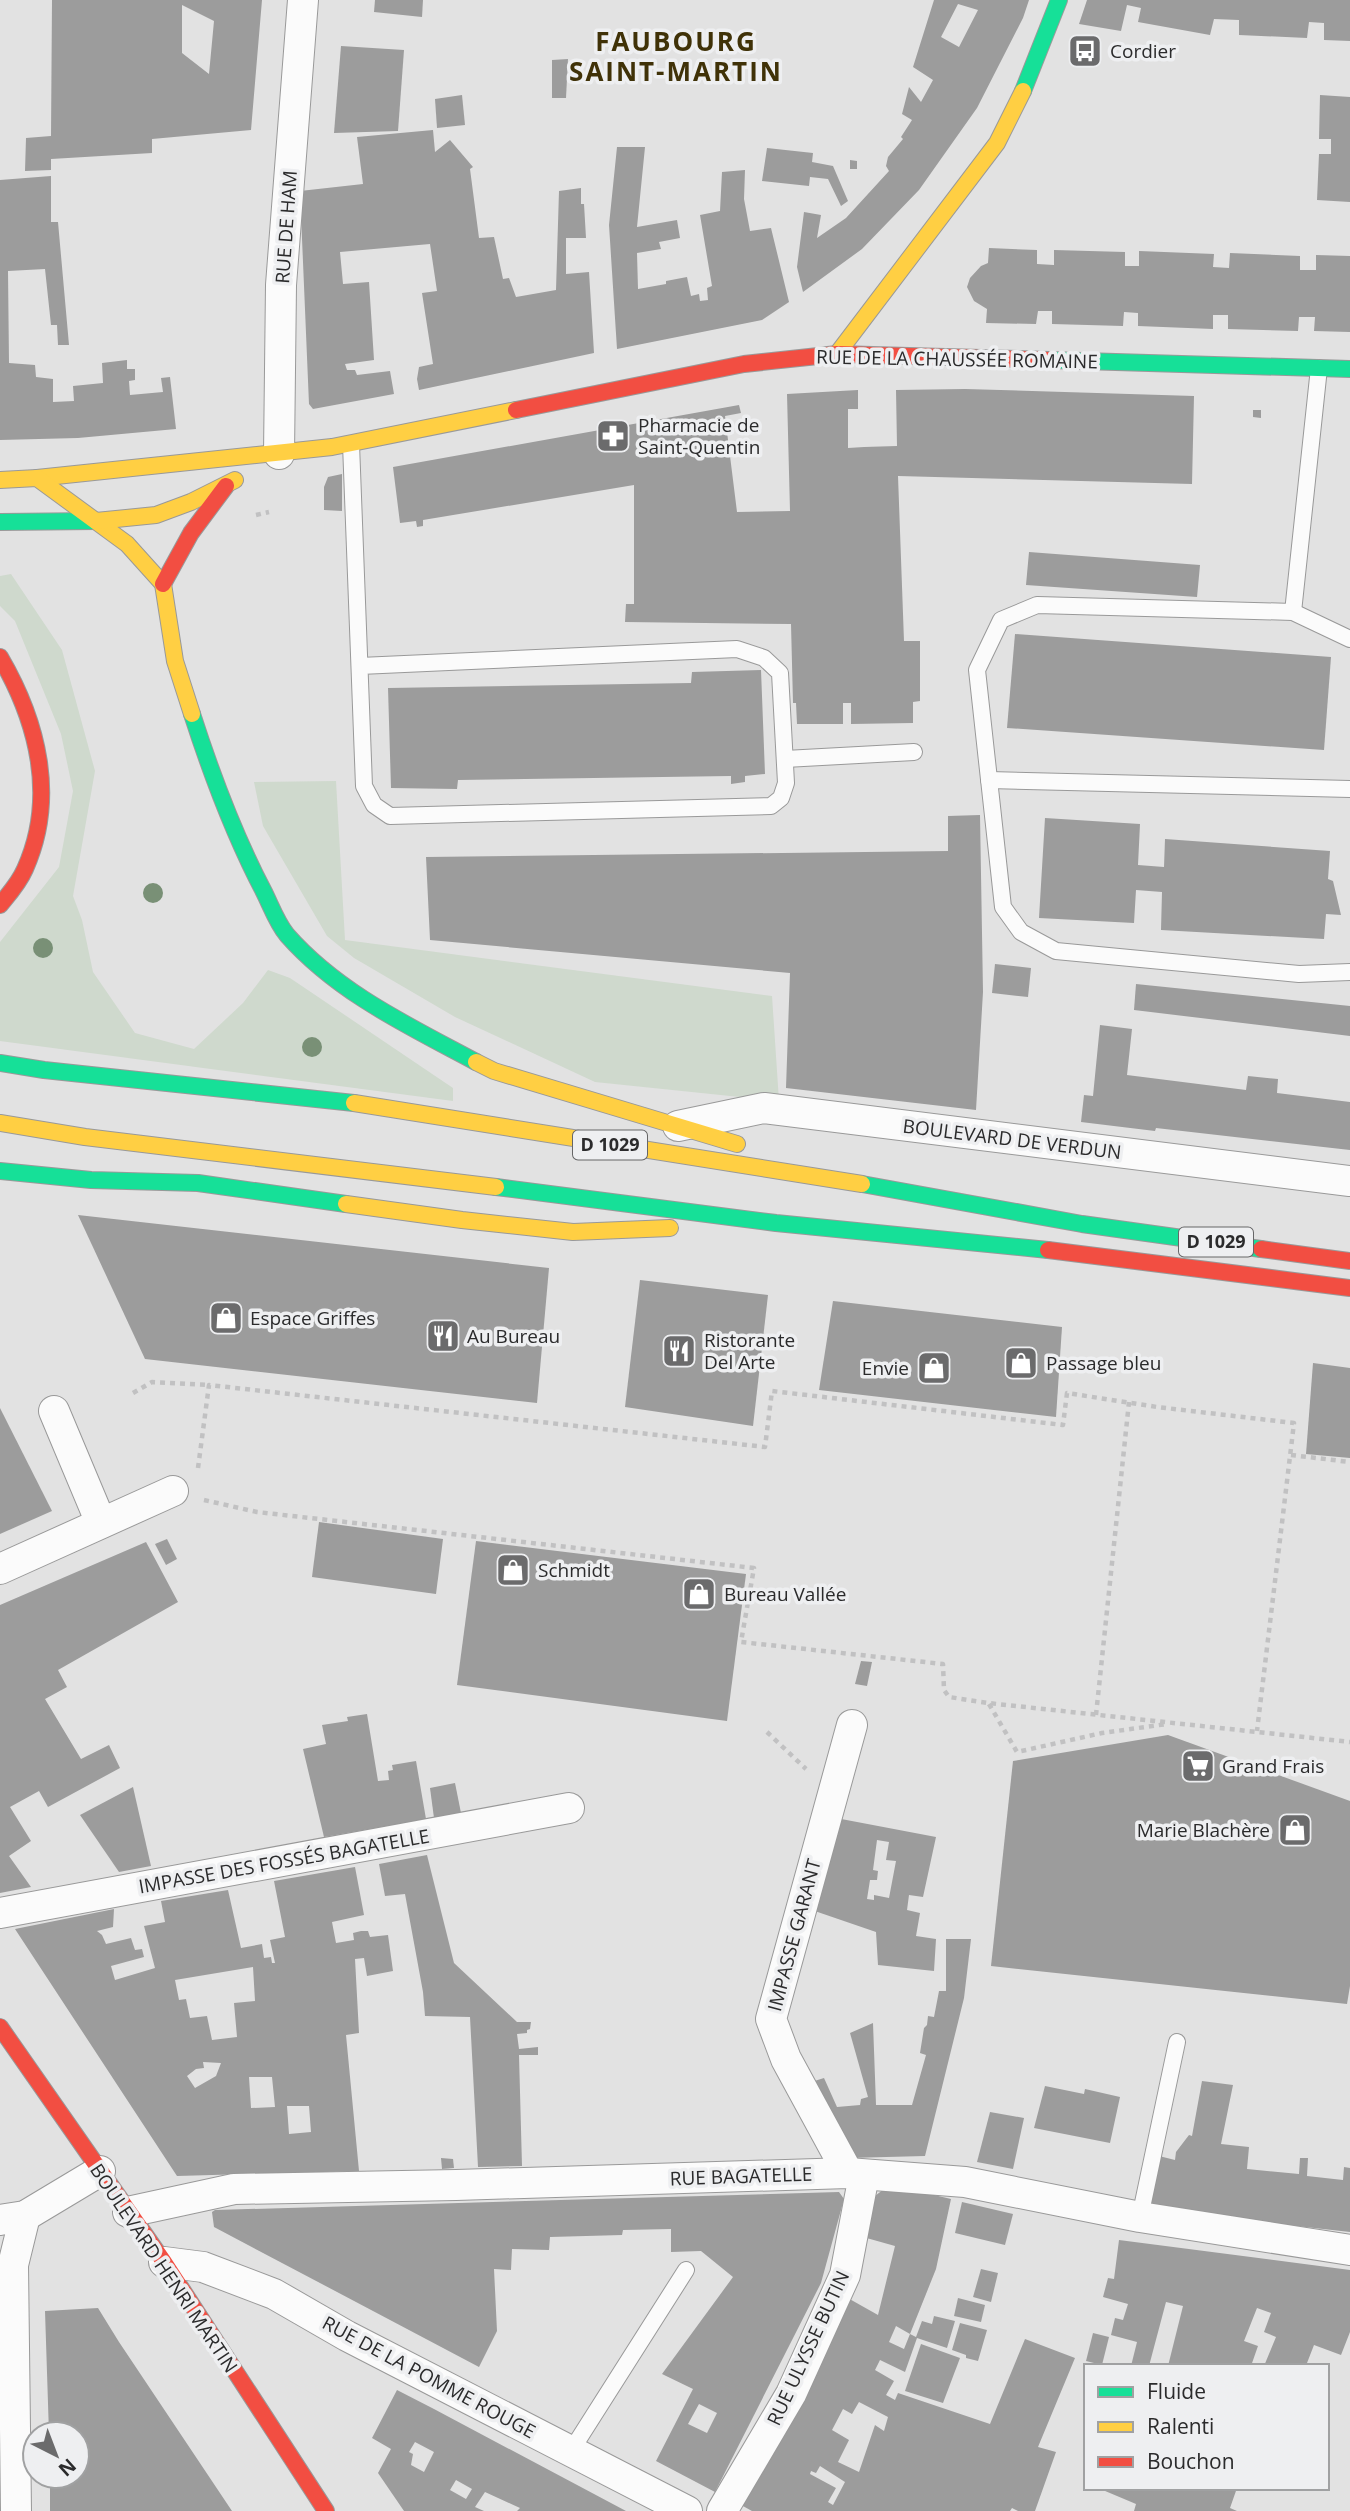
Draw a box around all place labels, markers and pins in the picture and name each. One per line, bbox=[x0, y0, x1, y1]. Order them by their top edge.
bus stop icon: Cordier bbox=[1066, 32, 1104, 70]
place label: Cordier bbox=[1110, 38, 1176, 64]
place label: Pharmacie de Saint-Quentin bbox=[638, 412, 760, 460]
pharmacy icon: Pharmacie de Saint-Quentin bbox=[594, 417, 632, 455]
shop icon: Espace Griffes bbox=[207, 1299, 245, 1337]
place label: Espace Griffes bbox=[250, 1305, 375, 1331]
restaurant icon: Au Bureau bbox=[424, 1317, 462, 1355]
place label: Au Bureau bbox=[467, 1323, 560, 1349]
place label: Ristorante Del Arte bbox=[704, 1327, 795, 1375]
restaurant icon: Ristorante Del Arte bbox=[660, 1332, 698, 1370]
shop icon: Passage bleu bbox=[1002, 1344, 1040, 1382]
shop icon: Envie bbox=[915, 1349, 953, 1387]
place label: Passage bleu bbox=[1046, 1350, 1161, 1376]
place label: Envie bbox=[862, 1355, 909, 1381]
shop icon: Schmidt bbox=[494, 1551, 532, 1589]
place label: Schmidt bbox=[538, 1557, 610, 1583]
shop icon: Bureau Vallée bbox=[680, 1575, 718, 1613]
place label: Bureau Vallée bbox=[724, 1581, 846, 1607]
supermarket icon: Grand Frais bbox=[1179, 1747, 1217, 1785]
place label: Grand Frais bbox=[1222, 1753, 1324, 1779]
shop icon: Marie Blachère bbox=[1276, 1811, 1314, 1849]
place label: Marie Blachère bbox=[1137, 1817, 1270, 1843]

